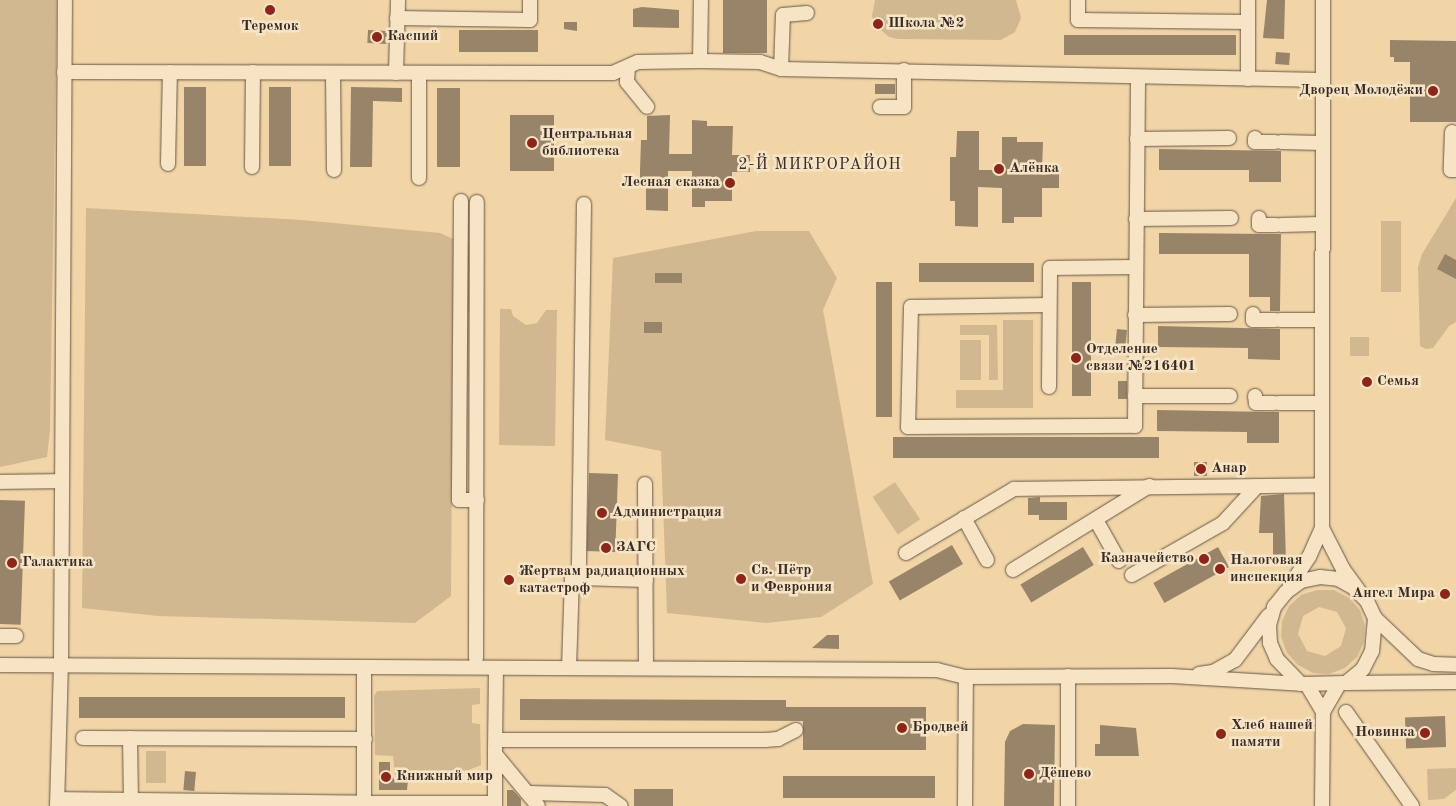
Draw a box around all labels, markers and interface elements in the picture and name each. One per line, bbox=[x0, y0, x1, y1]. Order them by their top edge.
marker: Теремок bbox=[264, 4, 276, 16]
place label: Школа №2 bbox=[888, 15, 964, 33]
place label: Теремок bbox=[241, 18, 299, 36]
marker: Школа №2 bbox=[872, 18, 884, 30]
place label: Каспий bbox=[387, 28, 438, 46]
marker: Каспий bbox=[371, 31, 383, 43]
place label: Дворец Молодёжи bbox=[1299, 82, 1423, 100]
marker: Дворец Молодёжи bbox=[1427, 85, 1439, 97]
place label: Центральная библиотека bbox=[542, 125, 632, 160]
marker: Центральная библиотека bbox=[526, 137, 538, 149]
district label: 2-Й МИКРОРАЙОН bbox=[736, 155, 904, 175]
place label: Алёнка bbox=[1009, 160, 1059, 178]
marker: Алёнка bbox=[993, 163, 1005, 175]
place label: Лесная сказка bbox=[621, 174, 720, 192]
marker: Лесная сказка bbox=[724, 177, 736, 189]
place label: Отделение связи №216401 bbox=[1086, 340, 1196, 375]
marker: Отделение связи №216401 bbox=[1070, 352, 1082, 364]
place label: Семья bbox=[1377, 373, 1419, 391]
marker: Семья bbox=[1361, 376, 1373, 388]
place label: Анар bbox=[1211, 460, 1247, 478]
marker: Анар bbox=[1195, 463, 1207, 475]
place label: Администрация bbox=[612, 504, 722, 522]
marker: Администрация bbox=[596, 507, 608, 519]
place label: ЗАГС bbox=[616, 539, 656, 557]
marker: ЗАГС bbox=[600, 542, 612, 554]
place label: Казначейство bbox=[1100, 550, 1194, 568]
place label: Налоговая инспекция bbox=[1230, 551, 1303, 586]
marker: Казначейство bbox=[1198, 553, 1210, 565]
place label: Галактика bbox=[22, 554, 93, 572]
marker: Галактика bbox=[6, 557, 18, 569]
place label: Св. Пётр и Феврония bbox=[751, 561, 832, 596]
place label: Жертвам радиационных катастроф bbox=[519, 562, 685, 597]
marker: Налоговая инспекция bbox=[1214, 563, 1226, 575]
marker: Св. Пётр и Феврония bbox=[735, 573, 747, 585]
marker: Жертвам радиационных катастроф bbox=[503, 574, 515, 586]
place label: Ангел Мира bbox=[1352, 585, 1435, 603]
marker: Ангел Мира bbox=[1439, 588, 1451, 600]
place label: Хлеб нашей памяти bbox=[1231, 716, 1313, 751]
place label: Бродвей bbox=[912, 719, 969, 737]
marker: Бродвей bbox=[896, 722, 908, 734]
place label: Новинка bbox=[1355, 724, 1415, 742]
marker: Новинка bbox=[1419, 727, 1431, 739]
marker: Хлеб нашей памяти bbox=[1215, 728, 1227, 740]
place label: Дёшево bbox=[1039, 765, 1091, 783]
place label: Книжный мир bbox=[396, 768, 493, 786]
marker: Дёшево bbox=[1023, 768, 1035, 780]
marker: Книжный мир bbox=[380, 771, 392, 783]

